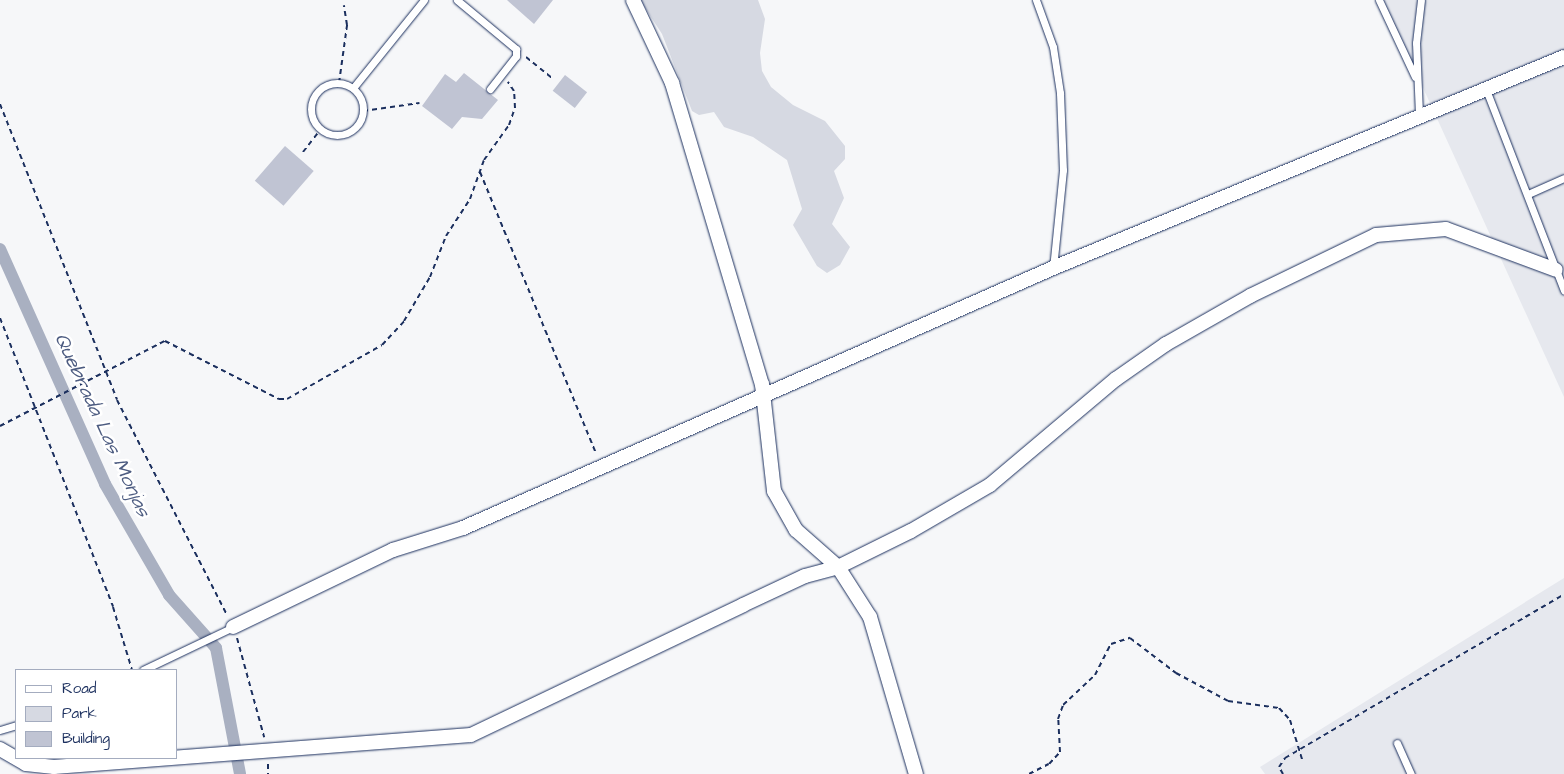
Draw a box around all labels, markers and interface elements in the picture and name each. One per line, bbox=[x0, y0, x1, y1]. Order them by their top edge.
water label: Quebrada Las Monjas bbox=[49, 329, 155, 521]
legend bbox=[15, 669, 178, 759]
text: Road bbox=[62, 678, 96, 699]
text: Park bbox=[62, 703, 97, 724]
text: Building bbox=[62, 728, 110, 749]

